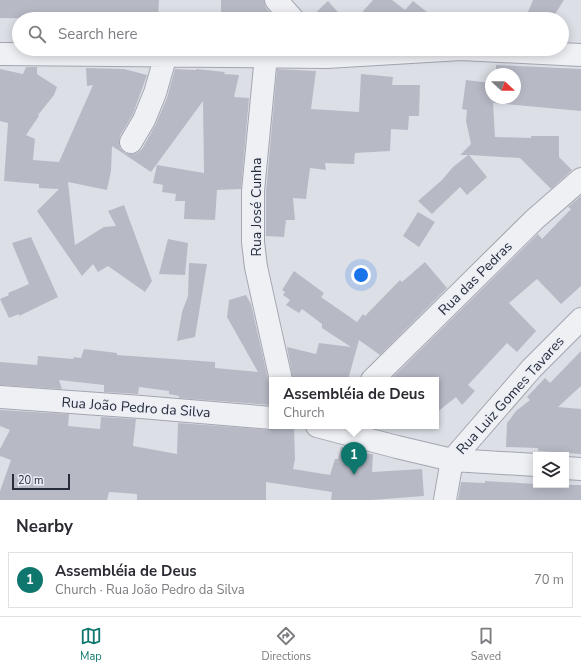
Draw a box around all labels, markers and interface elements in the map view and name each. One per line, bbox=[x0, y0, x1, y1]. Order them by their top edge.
search box bbox=[12, 12, 569, 56]
icon: search bbox=[26, 23, 48, 45]
text: Search here bbox=[58, 24, 138, 44]
north arrow bbox=[485, 68, 521, 104]
street label: Rua José Cunha bbox=[247, 158, 266, 256]
street label: Rua das Pedras bbox=[434, 237, 517, 320]
your location bbox=[351, 265, 371, 285]
street label: Rua Luiz Gomes Tavares bbox=[452, 332, 569, 459]
popup bbox=[269, 377, 439, 429]
text: Assembléia de Deus bbox=[283, 384, 425, 404]
street label: Rua João Pedro da Silva bbox=[61, 393, 211, 422]
text: Church bbox=[283, 404, 325, 422]
pin: 1 bbox=[341, 442, 367, 475]
map controls bbox=[533, 452, 569, 488]
button: layers bbox=[533, 452, 569, 488]
scale bar bbox=[12, 472, 70, 491]
text: 20 m bbox=[18, 473, 43, 488]
text: Nearby bbox=[16, 515, 73, 538]
text: Assembléia de Deus bbox=[55, 561, 197, 581]
text: 1 bbox=[26, 571, 34, 589]
text: 70 m bbox=[534, 571, 564, 589]
text: Church · Rua João Pedro da Silva bbox=[55, 581, 245, 599]
tab: Map bbox=[80, 625, 102, 664]
tab: Directions bbox=[262, 625, 311, 664]
tab: Saved bbox=[471, 625, 501, 664]

